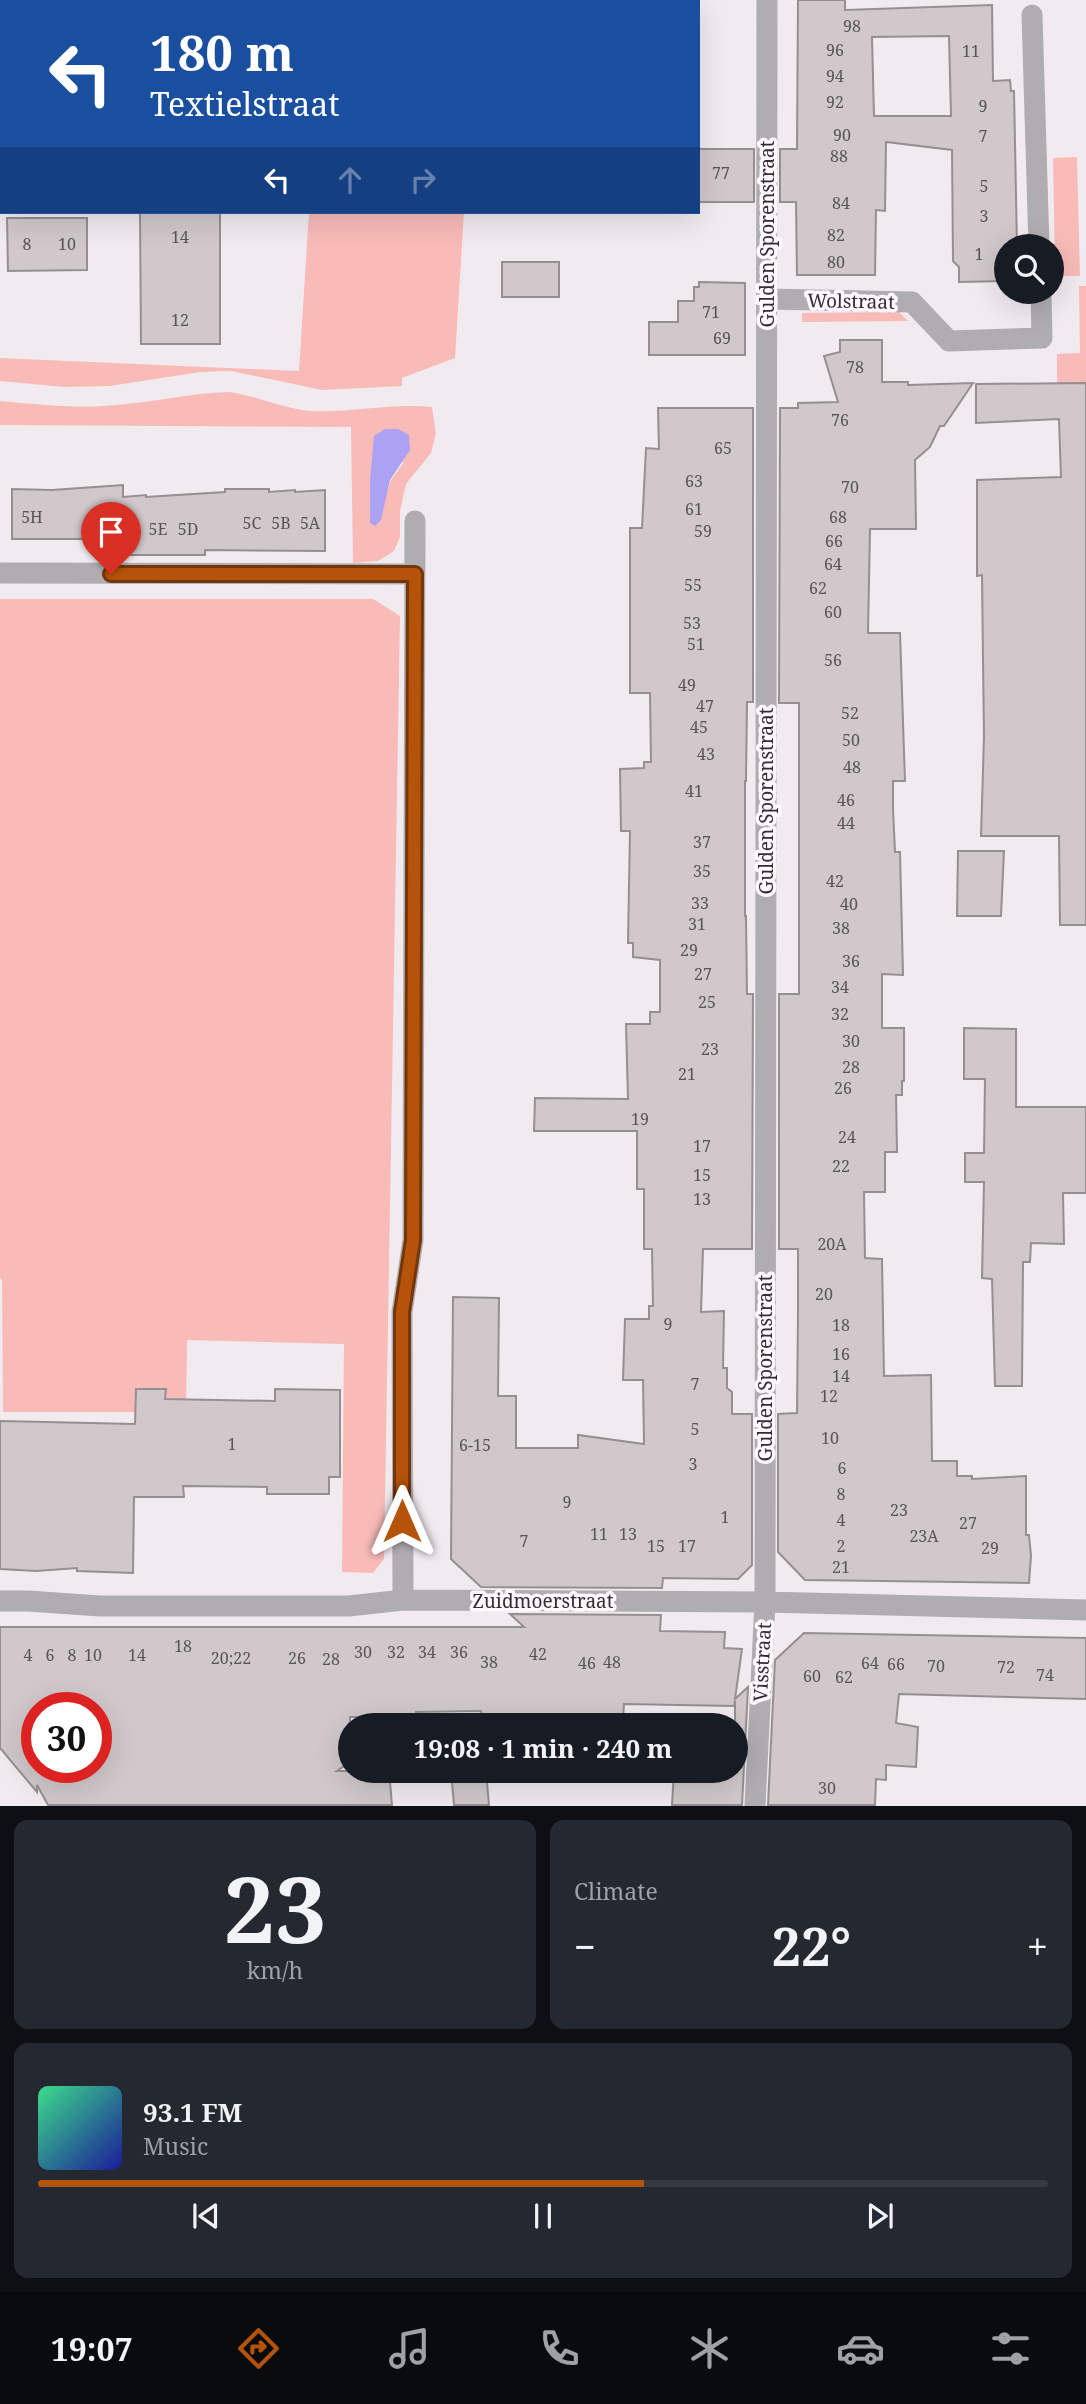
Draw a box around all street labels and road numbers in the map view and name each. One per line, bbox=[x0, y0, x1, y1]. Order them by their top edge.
street label: Gulden Sporenstraat bbox=[754, 140, 780, 327]
street label: Wolstraat bbox=[807, 287, 895, 315]
street label: Gulden Sporenstraat bbox=[753, 707, 779, 894]
street label: Gulden Sporenstraat bbox=[752, 1274, 778, 1461]
street label: Zuidmoerstraat bbox=[473, 1588, 614, 1614]
street label: Visstraat bbox=[747, 1621, 777, 1702]

